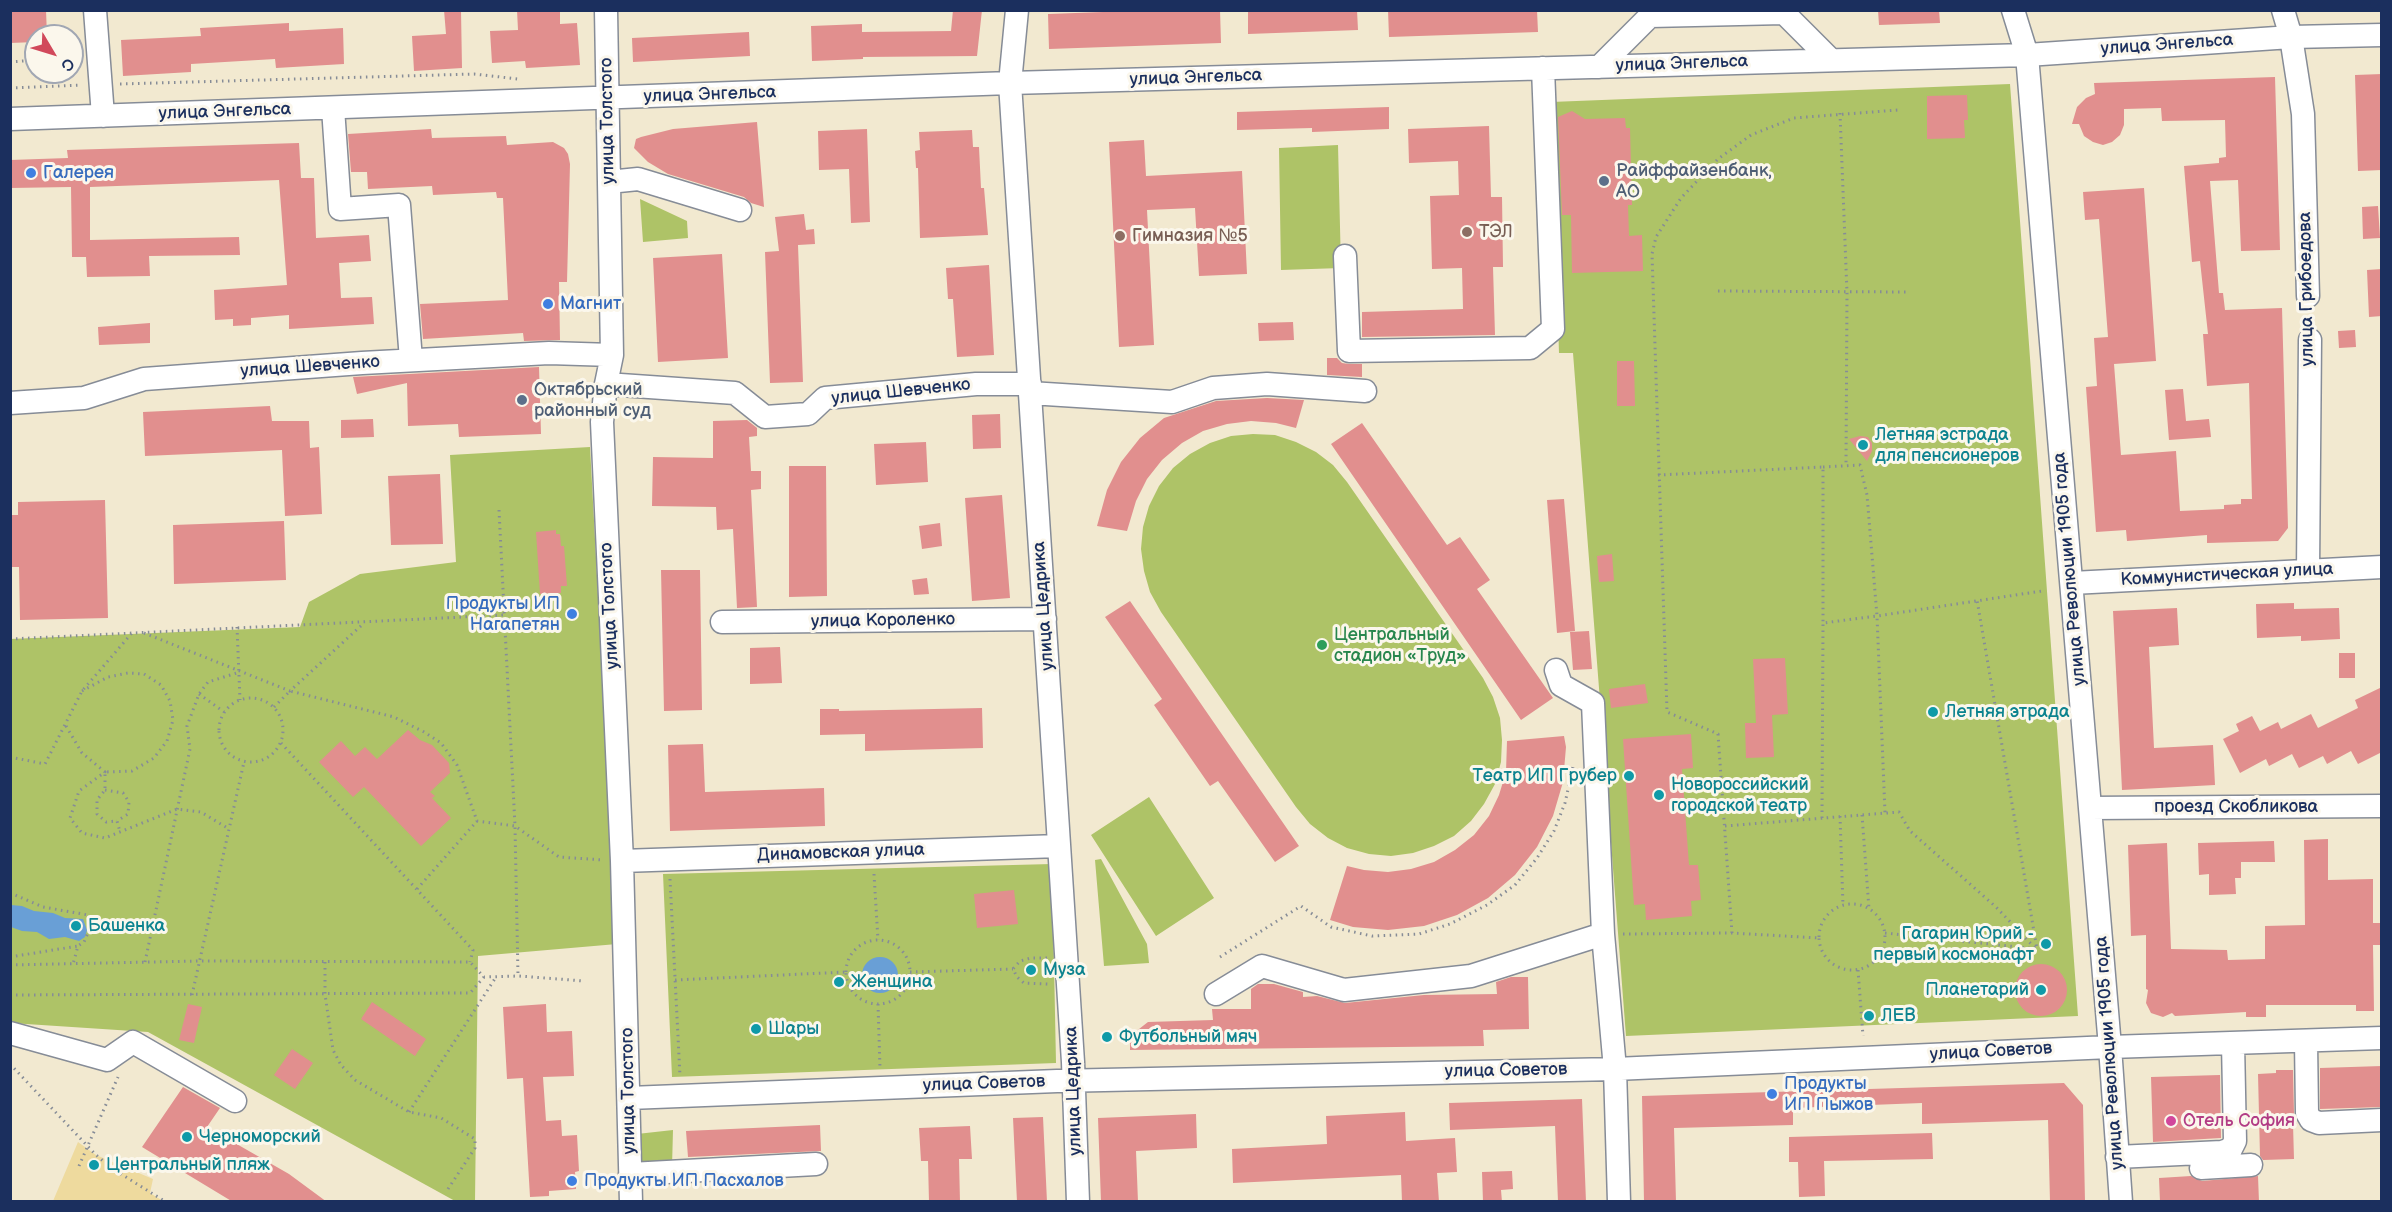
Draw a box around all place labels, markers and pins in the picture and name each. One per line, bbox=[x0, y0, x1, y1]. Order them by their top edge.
place label: Райффайзенбанк, АО bbox=[1616, 160, 1772, 202]
place label: Галерея bbox=[43, 162, 114, 184]
marker: Галерея bbox=[24, 166, 38, 180]
marker: Райффайзенбанк, АО bbox=[1597, 174, 1611, 188]
place label: ТЭЛ bbox=[1479, 221, 1513, 243]
place label: Гимназия №5 bbox=[1132, 225, 1248, 247]
marker: ТЭЛ bbox=[1460, 225, 1474, 239]
marker: Гимназия №5 bbox=[1113, 229, 1127, 243]
place label: Магнит bbox=[560, 293, 621, 315]
marker: Магнит bbox=[541, 297, 555, 311]
place label: Октябрьский районный суд bbox=[534, 379, 651, 422]
marker: Октябрьский районный суд bbox=[515, 393, 529, 407]
place label: Летняя эстрада для пенсионеров bbox=[1875, 424, 2019, 466]
marker: Летняя эстрада для пенсионеров bbox=[1856, 438, 1870, 452]
place label: Продукты ИП Нагапетян bbox=[446, 593, 560, 636]
marker: Продукты ИП Нагапетян bbox=[565, 607, 579, 621]
place label: Центральный стадион «Труд» bbox=[1334, 624, 1466, 666]
marker: Центральный стадион «Труд» bbox=[1315, 638, 1329, 652]
place label: Летняя этрада bbox=[1945, 701, 2070, 723]
marker: Летняя этрада bbox=[1926, 705, 1940, 719]
place label: Театр ИП Грубер bbox=[1472, 765, 1617, 787]
marker: Театр ИП Грубер bbox=[1622, 769, 1636, 783]
place label: Новороссийский городской театр bbox=[1671, 774, 1809, 816]
marker: Новороссийский городской театр bbox=[1652, 788, 1666, 802]
place label: Башенка bbox=[88, 915, 165, 937]
marker: Башенка bbox=[69, 919, 83, 933]
place label: Гагарин Юрий - первый космонафт bbox=[1873, 923, 2034, 966]
marker: Гагарин Юрий - первый космонафт bbox=[2039, 937, 2053, 951]
place label: Муза bbox=[1043, 959, 1086, 981]
marker: Муза bbox=[1024, 963, 1038, 977]
place label: Женщина bbox=[851, 971, 933, 993]
marker: Женщина bbox=[832, 975, 846, 989]
place label: Планетарий bbox=[1925, 979, 2029, 1001]
marker: Планетарий bbox=[2034, 983, 2048, 997]
place label: ЛЕВ bbox=[1881, 1005, 1916, 1027]
marker: ЛЕВ bbox=[1862, 1009, 1876, 1023]
place label: Шары bbox=[768, 1018, 819, 1040]
marker: Шары bbox=[749, 1022, 763, 1036]
place label: Футбольный мяч bbox=[1119, 1026, 1257, 1048]
marker: Футбольный мяч bbox=[1100, 1030, 1114, 1044]
place label: Продукты ИП Пыжов bbox=[1784, 1073, 1873, 1116]
marker: Продукты ИП Пыжов bbox=[1765, 1087, 1779, 1101]
place label: Отель София bbox=[2183, 1110, 2295, 1132]
marker: Отель София bbox=[2164, 1114, 2178, 1128]
place label: Черноморский bbox=[199, 1126, 321, 1148]
marker: Черноморский bbox=[180, 1130, 194, 1144]
place label: Центральный пляж bbox=[106, 1154, 270, 1176]
marker: Центральный пляж bbox=[87, 1158, 101, 1172]
place label: Продукты ИП Пасхалов bbox=[584, 1170, 784, 1192]
marker: Продукты ИП Пасхалов bbox=[565, 1174, 579, 1188]

